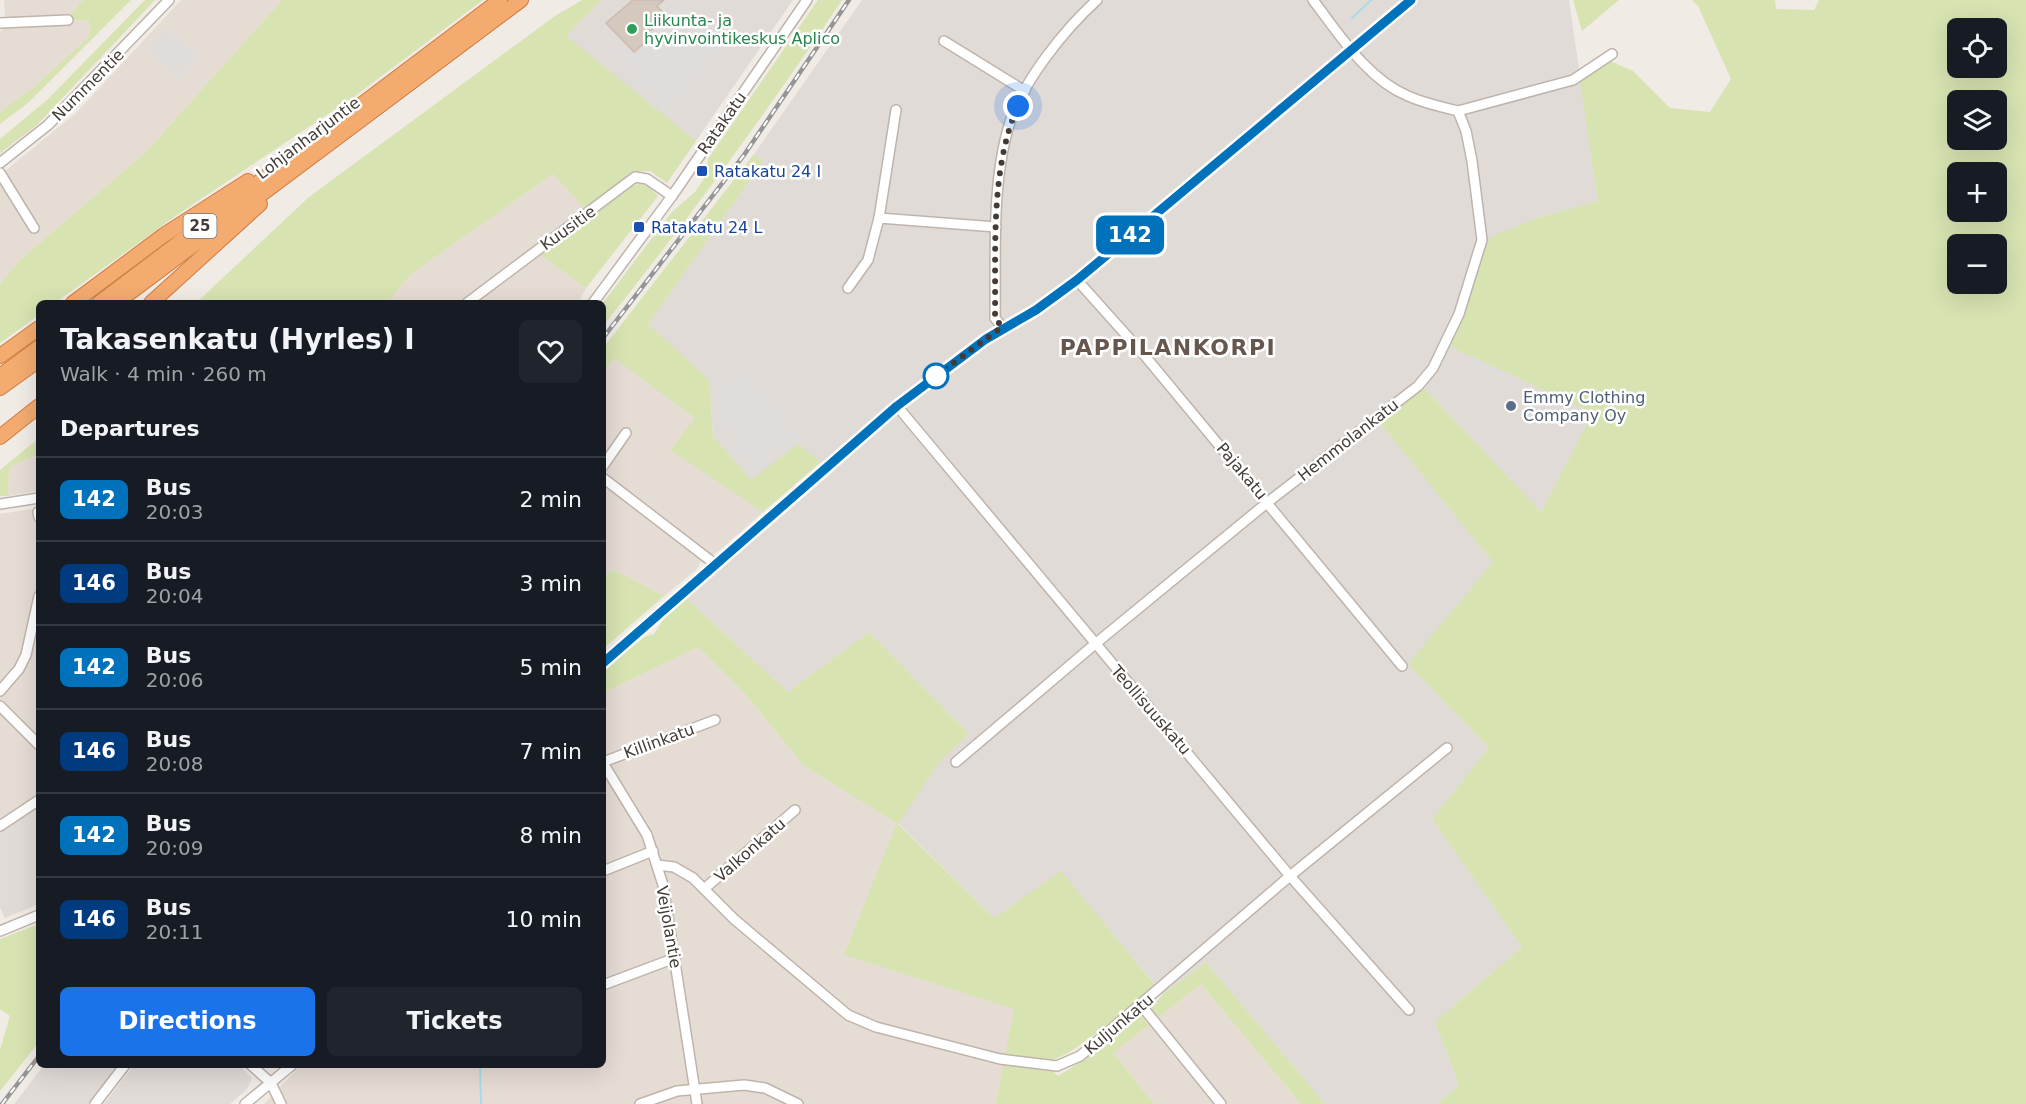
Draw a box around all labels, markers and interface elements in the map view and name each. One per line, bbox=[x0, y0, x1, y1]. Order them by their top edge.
place label: Liikunta- ja hyvinvointikeskus Aplico bbox=[644, 11, 840, 48]
map controls bbox=[1947, 18, 2007, 294]
button: locate bbox=[1947, 18, 2007, 78]
marker: Liikunta- ja hyvinvointikeskus Aplico bbox=[625, 22, 639, 36]
street label: Nummentie bbox=[48, 45, 128, 125]
street label: Ratakatu bbox=[694, 88, 750, 158]
button: layers bbox=[1947, 90, 2007, 150]
your location bbox=[1003, 91, 1033, 121]
street label: Lohjanharjuntie bbox=[252, 93, 364, 183]
place label: Ratakatu 24 I bbox=[714, 162, 821, 181]
button: + bbox=[1947, 162, 2007, 222]
marker: Ratakatu 24 I bbox=[695, 164, 709, 178]
street label: Kuusitie bbox=[537, 202, 599, 254]
road number: 25 bbox=[184, 214, 216, 238]
line badge: 142 bbox=[1096, 216, 1164, 254]
place label: Ratakatu 24 L bbox=[651, 218, 762, 237]
marker: Ratakatu 24 L bbox=[632, 220, 646, 234]
text: 142 bbox=[1108, 223, 1152, 247]
button: − bbox=[1947, 234, 2007, 294]
button: heart bbox=[519, 320, 582, 383]
text: Takasenkatu (Hyrles) I bbox=[60, 323, 415, 356]
district label: PAPPILANKORPI bbox=[1060, 335, 1276, 360]
text: Walk · 4 min · 260 m bbox=[60, 362, 267, 386]
unlabelled marker bbox=[923, 363, 949, 389]
place label: Emmy Clothing Company Oy bbox=[1523, 388, 1645, 425]
street label: Hemmolankatu bbox=[1294, 395, 1402, 485]
marker: Emmy Clothing Company Oy bbox=[1504, 399, 1518, 413]
text: Departures bbox=[60, 416, 200, 441]
street label: Pajakatu bbox=[1213, 439, 1271, 503]
text: Bus bbox=[146, 475, 191, 500]
text: 142 bbox=[72, 487, 116, 511]
text: 2 min bbox=[520, 487, 582, 512]
text: 20:03 bbox=[146, 500, 203, 524]
text: Bus bbox=[146, 559, 191, 584]
text: 146 bbox=[72, 571, 116, 595]
text: 3 min bbox=[520, 571, 582, 596]
text: 20:04 bbox=[146, 584, 203, 608]
text: Bus bbox=[146, 643, 191, 668]
text: 142 bbox=[72, 655, 116, 679]
text: 5 min bbox=[520, 655, 582, 680]
street label: Teollisuuskatu bbox=[1106, 661, 1195, 759]
text: 20:06 bbox=[146, 668, 203, 692]
street label: Killinkatu bbox=[621, 719, 697, 763]
text: Bus bbox=[146, 727, 191, 752]
text: 146 bbox=[72, 739, 116, 763]
text: 7 min bbox=[520, 739, 582, 764]
text: 20:08 bbox=[146, 752, 203, 776]
text: Bus bbox=[146, 811, 191, 836]
street label: Valkonkatu bbox=[711, 814, 789, 886]
text: 142 bbox=[72, 823, 116, 847]
text: 8 min bbox=[520, 823, 582, 848]
text: 20:09 bbox=[146, 836, 203, 860]
street label: Veijolantie bbox=[652, 884, 686, 970]
text: Bus bbox=[146, 895, 191, 920]
text: 146 bbox=[72, 907, 116, 931]
text: 10 min bbox=[506, 907, 582, 932]
text: 20:11 bbox=[146, 920, 203, 944]
button: Directions bbox=[60, 987, 315, 1056]
button: Tickets bbox=[327, 987, 582, 1056]
street label: Kuljunkatu bbox=[1081, 990, 1157, 1058]

